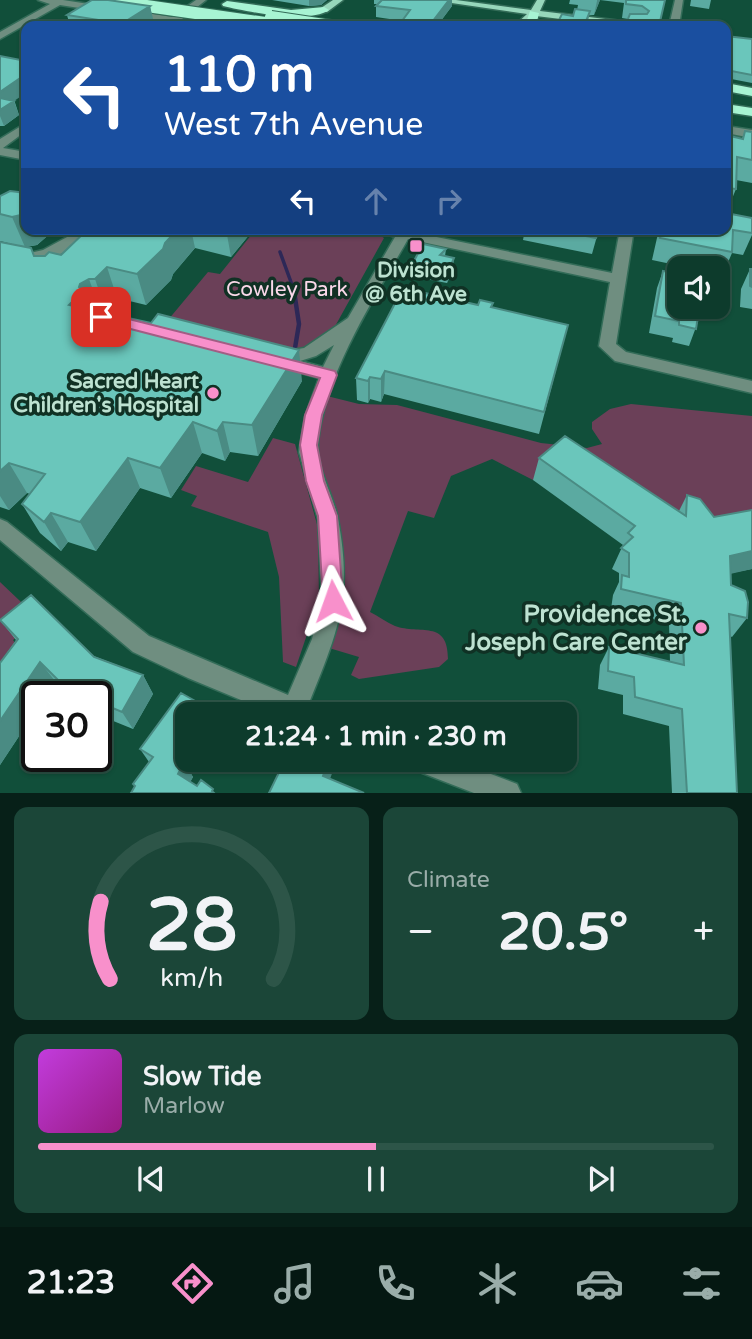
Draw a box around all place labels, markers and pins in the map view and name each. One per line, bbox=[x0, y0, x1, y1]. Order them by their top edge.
marker: Division @ 6th Ave bbox=[408, 238, 424, 254]
place label: Division @ 6th Ave bbox=[365, 258, 467, 307]
pin bbox=[71, 287, 131, 347]
place label: Sacred Heart Children's Hospital bbox=[13, 369, 199, 418]
marker: Sacred Heart Children's Hospital bbox=[205, 385, 221, 401]
place label: Providence St. Joseph Care Center bbox=[464, 600, 688, 657]
marker: Providence St. Joseph Care Center bbox=[693, 620, 709, 636]

